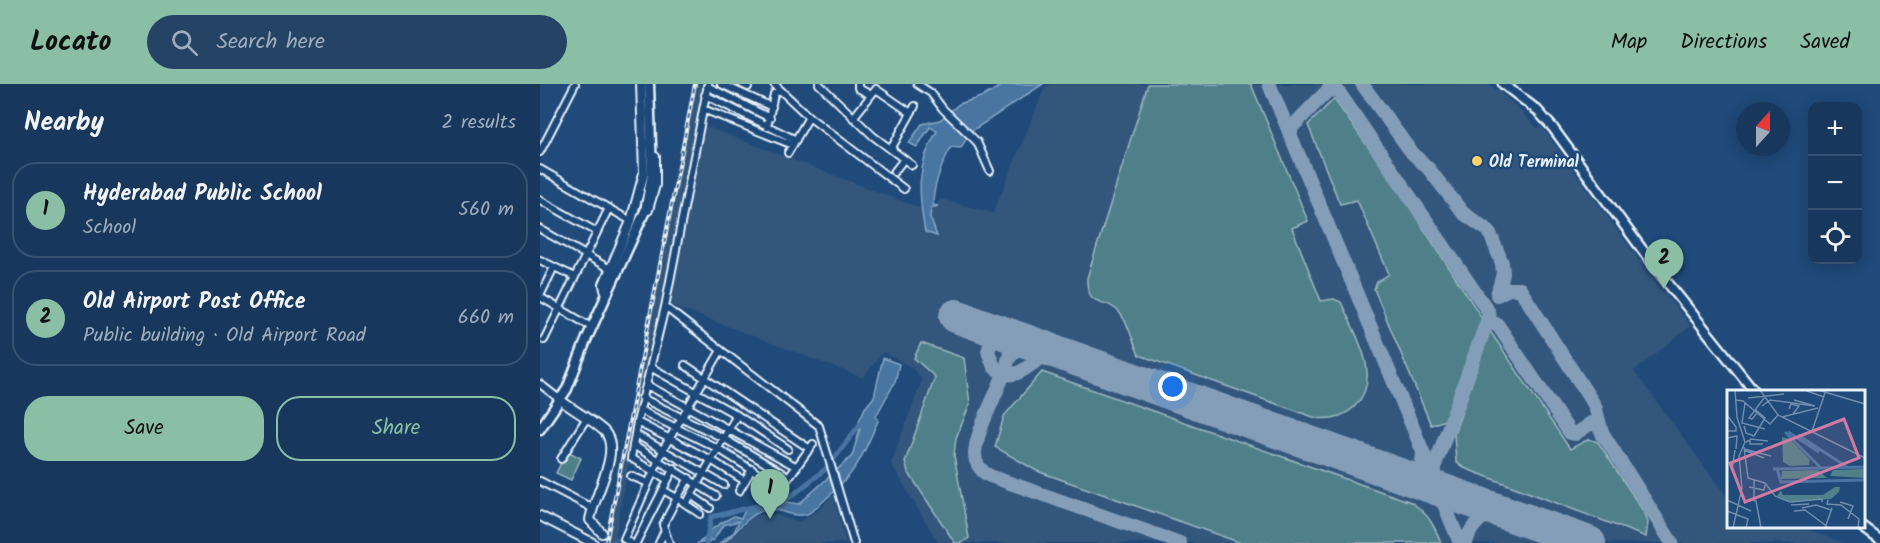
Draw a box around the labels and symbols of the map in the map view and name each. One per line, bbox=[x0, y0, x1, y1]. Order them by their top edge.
north arrow bbox=[1736, 102, 1790, 156]
place label: Old Terminal bbox=[1489, 150, 1580, 175]
marker: Old Terminal bbox=[1470, 154, 1484, 168]
pin: 2 bbox=[1644, 240, 1684, 289]
your location bbox=[1158, 372, 1187, 401]
inset map bbox=[1727, 390, 1865, 528]
pin: 1 bbox=[750, 470, 790, 519]

